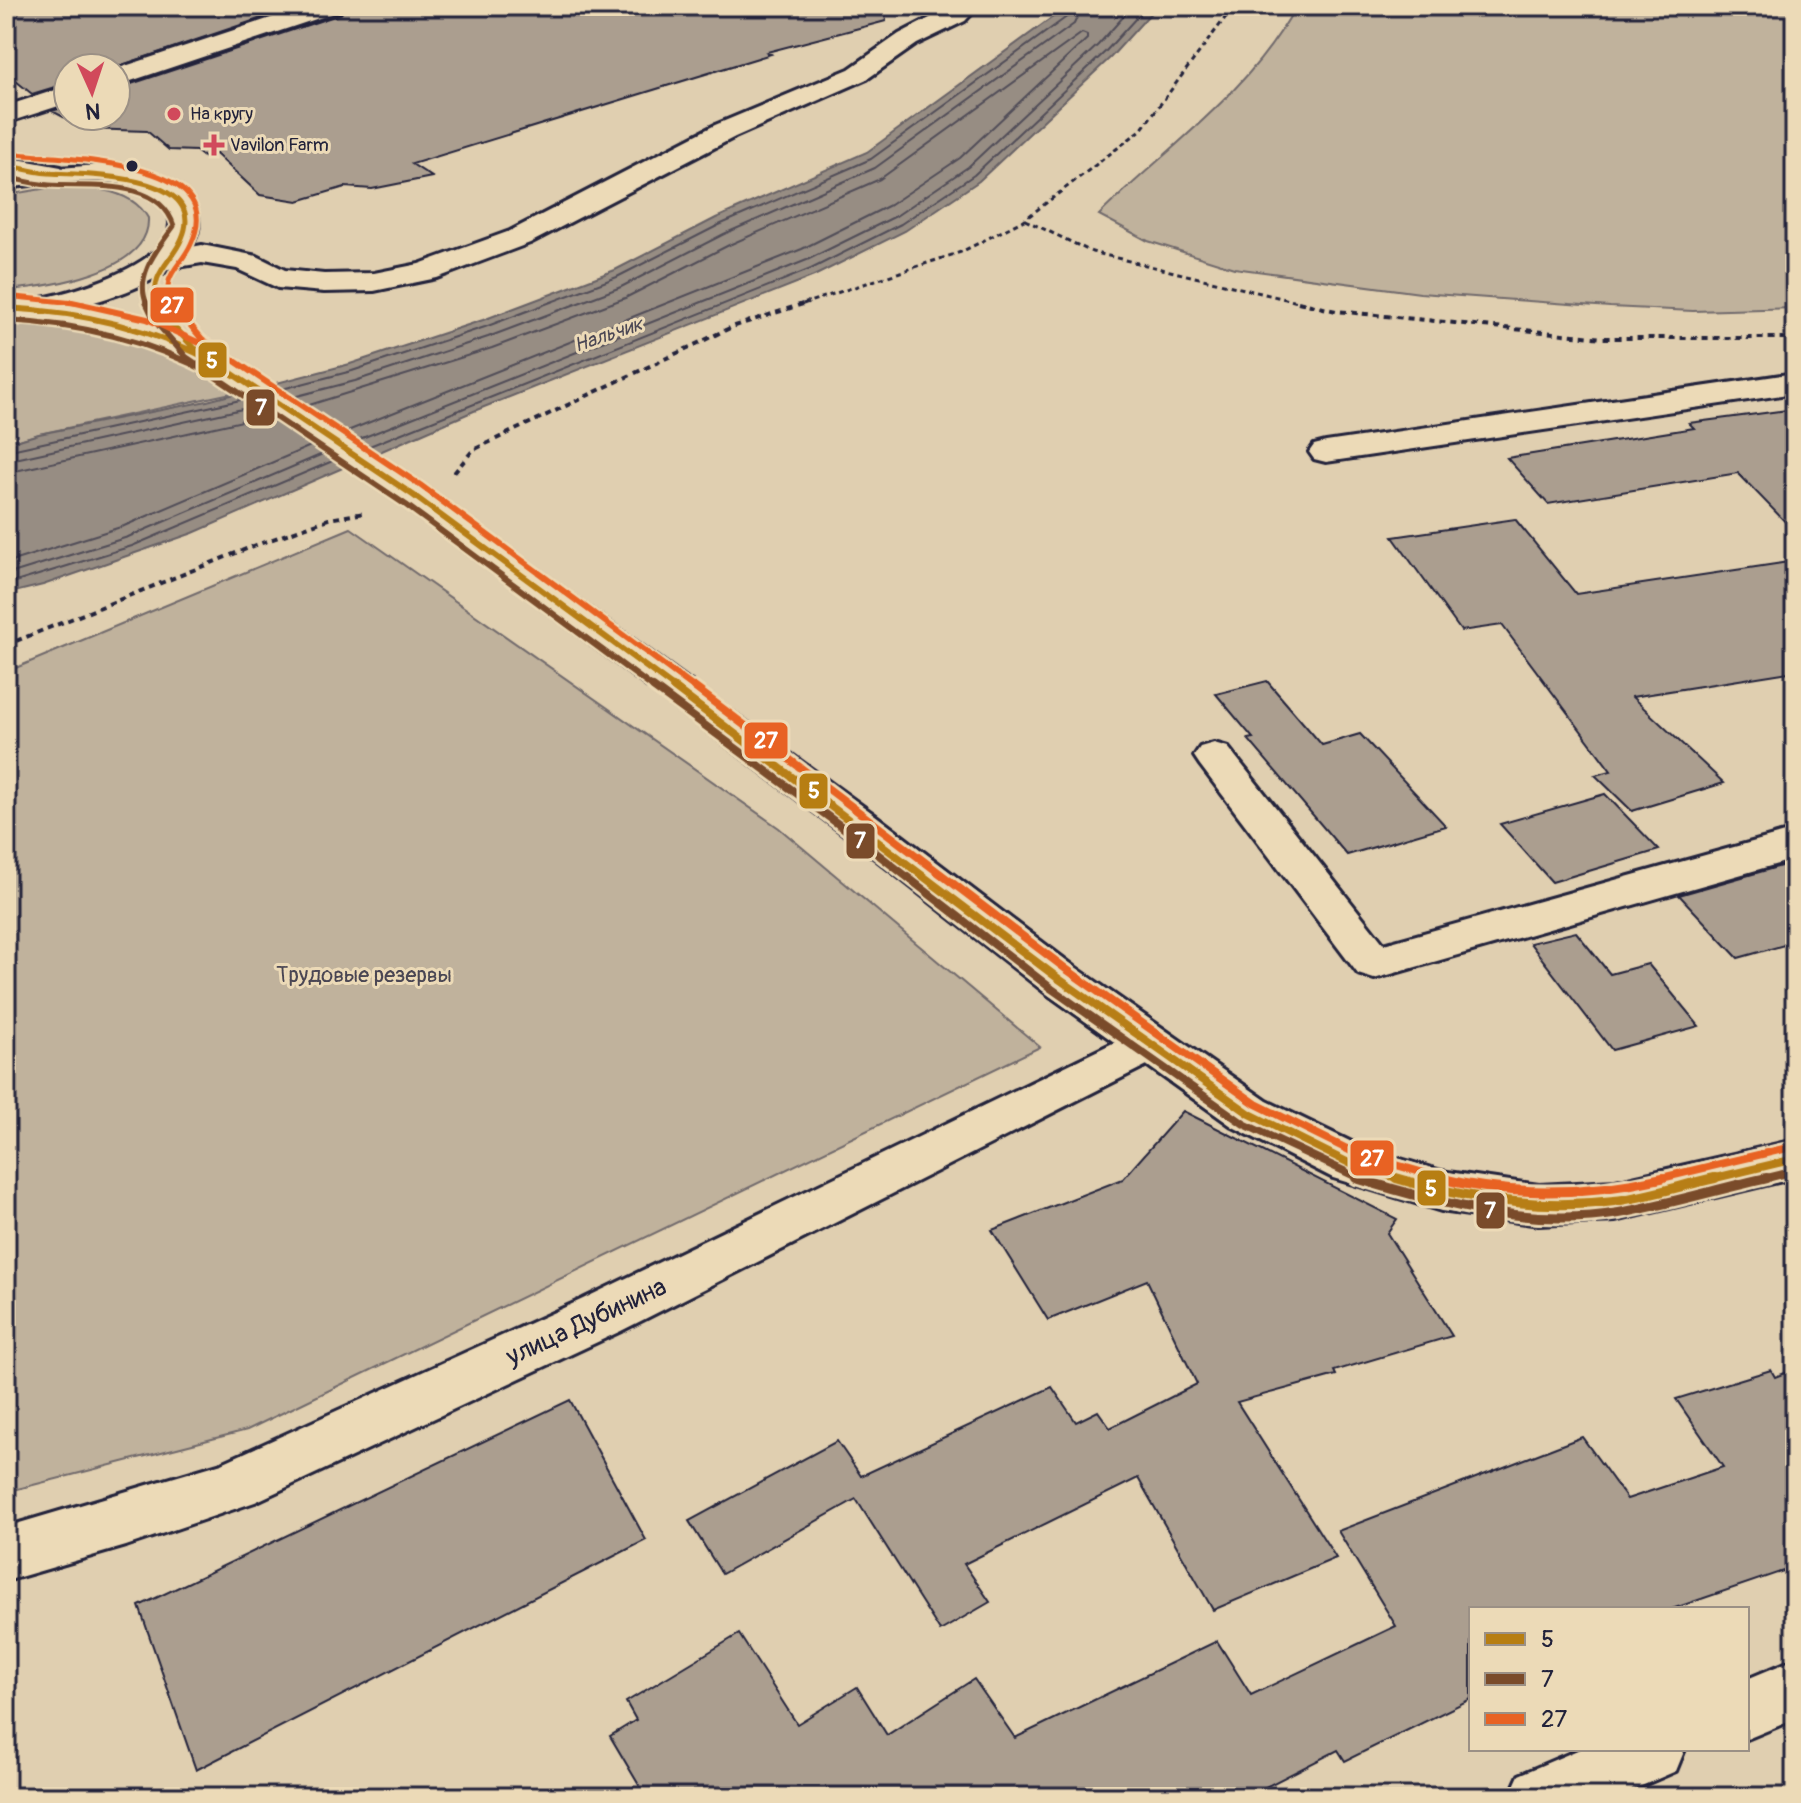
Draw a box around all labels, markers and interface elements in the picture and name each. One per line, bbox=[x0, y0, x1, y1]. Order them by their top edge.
north arrow bbox=[52, 52, 132, 132]
text: N bbox=[85, 97, 101, 125]
place label: На кругу bbox=[190, 103, 253, 126]
marker: На кругу bbox=[165, 105, 183, 123]
place label: Vavilon Farm bbox=[230, 134, 329, 157]
marker: Vavilon Farm bbox=[205, 136, 223, 154]
unlabelled marker bbox=[124, 158, 140, 174]
line badge: 27 bbox=[149, 286, 195, 324]
text: 27 bbox=[160, 292, 184, 320]
water label: Нальчик bbox=[571, 311, 647, 358]
line badge: 5 bbox=[197, 341, 228, 379]
text: 5 bbox=[206, 347, 218, 375]
line badge: 7 bbox=[245, 388, 276, 427]
text: 7 bbox=[255, 394, 267, 422]
line badge: 27 bbox=[743, 721, 789, 760]
text: 27 bbox=[754, 727, 778, 755]
line badge: 5 bbox=[798, 772, 829, 810]
text: 5 bbox=[808, 777, 820, 805]
line badge: 7 bbox=[845, 822, 876, 860]
text: 7 bbox=[854, 827, 866, 855]
park label: Трудовые резервы bbox=[276, 961, 452, 989]
line badge: 27 bbox=[1349, 1139, 1395, 1177]
text: 27 bbox=[1360, 1145, 1384, 1173]
line badge: 5 bbox=[1416, 1169, 1447, 1207]
text: 5 bbox=[1425, 1175, 1437, 1203]
line badge: 7 bbox=[1475, 1191, 1506, 1230]
text: 7 bbox=[1484, 1197, 1496, 1225]
street label: улица Дубинина bbox=[500, 1271, 672, 1373]
legend bbox=[1469, 1607, 1749, 1751]
text: 5 bbox=[1541, 1625, 1554, 1654]
text: 7 bbox=[1541, 1665, 1554, 1694]
text: 27 bbox=[1541, 1705, 1567, 1734]

